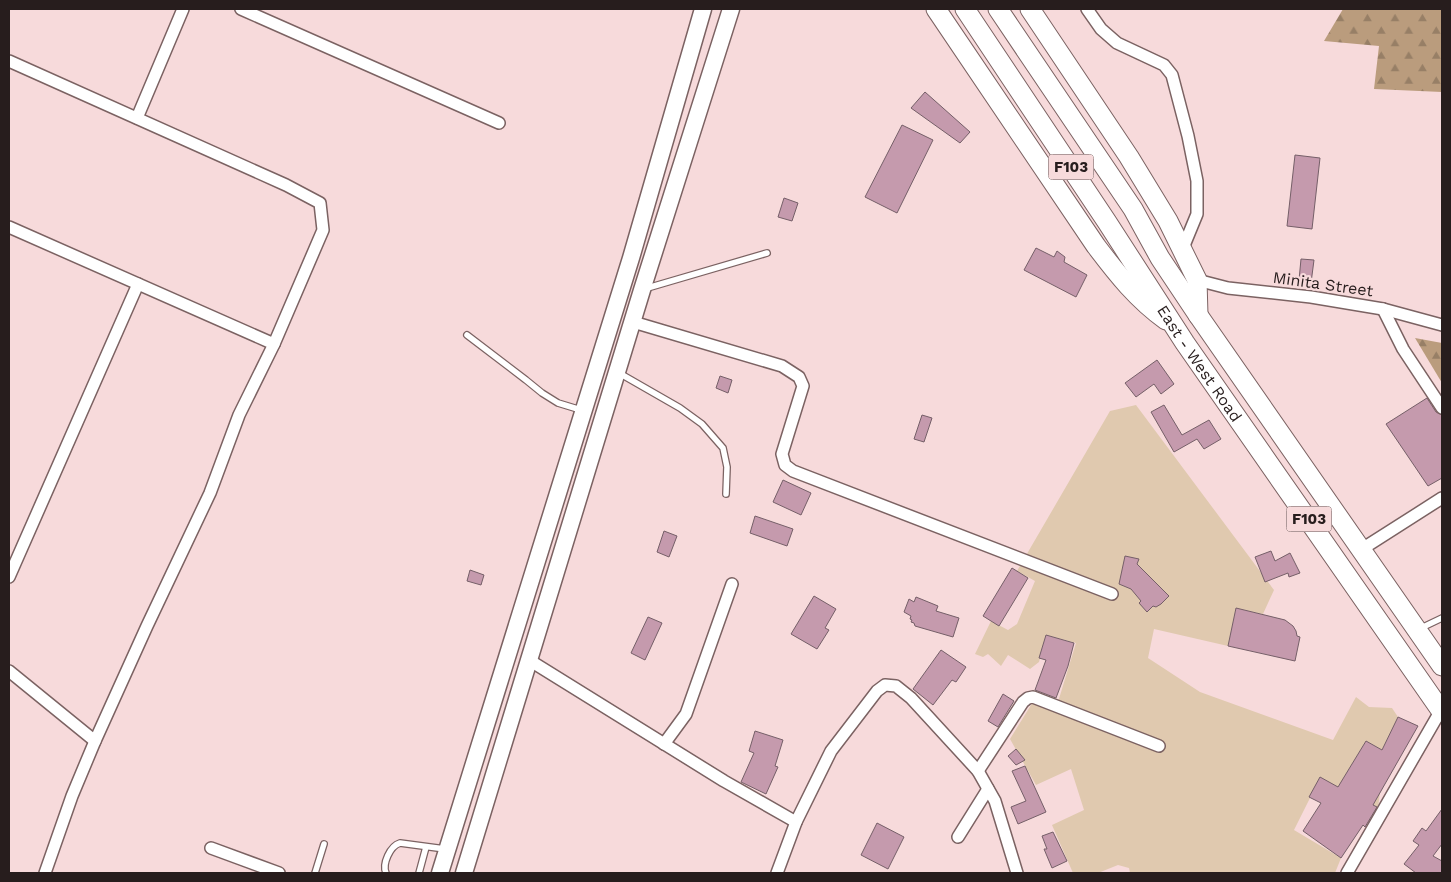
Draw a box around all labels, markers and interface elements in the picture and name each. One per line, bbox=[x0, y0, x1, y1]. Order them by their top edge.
road number: F103 bbox=[1048, 154, 1094, 180]
street label: Minita Street bbox=[1272, 268, 1375, 300]
street label: East - West Road bbox=[1153, 301, 1246, 425]
road number: F103 bbox=[1286, 506, 1332, 532]

